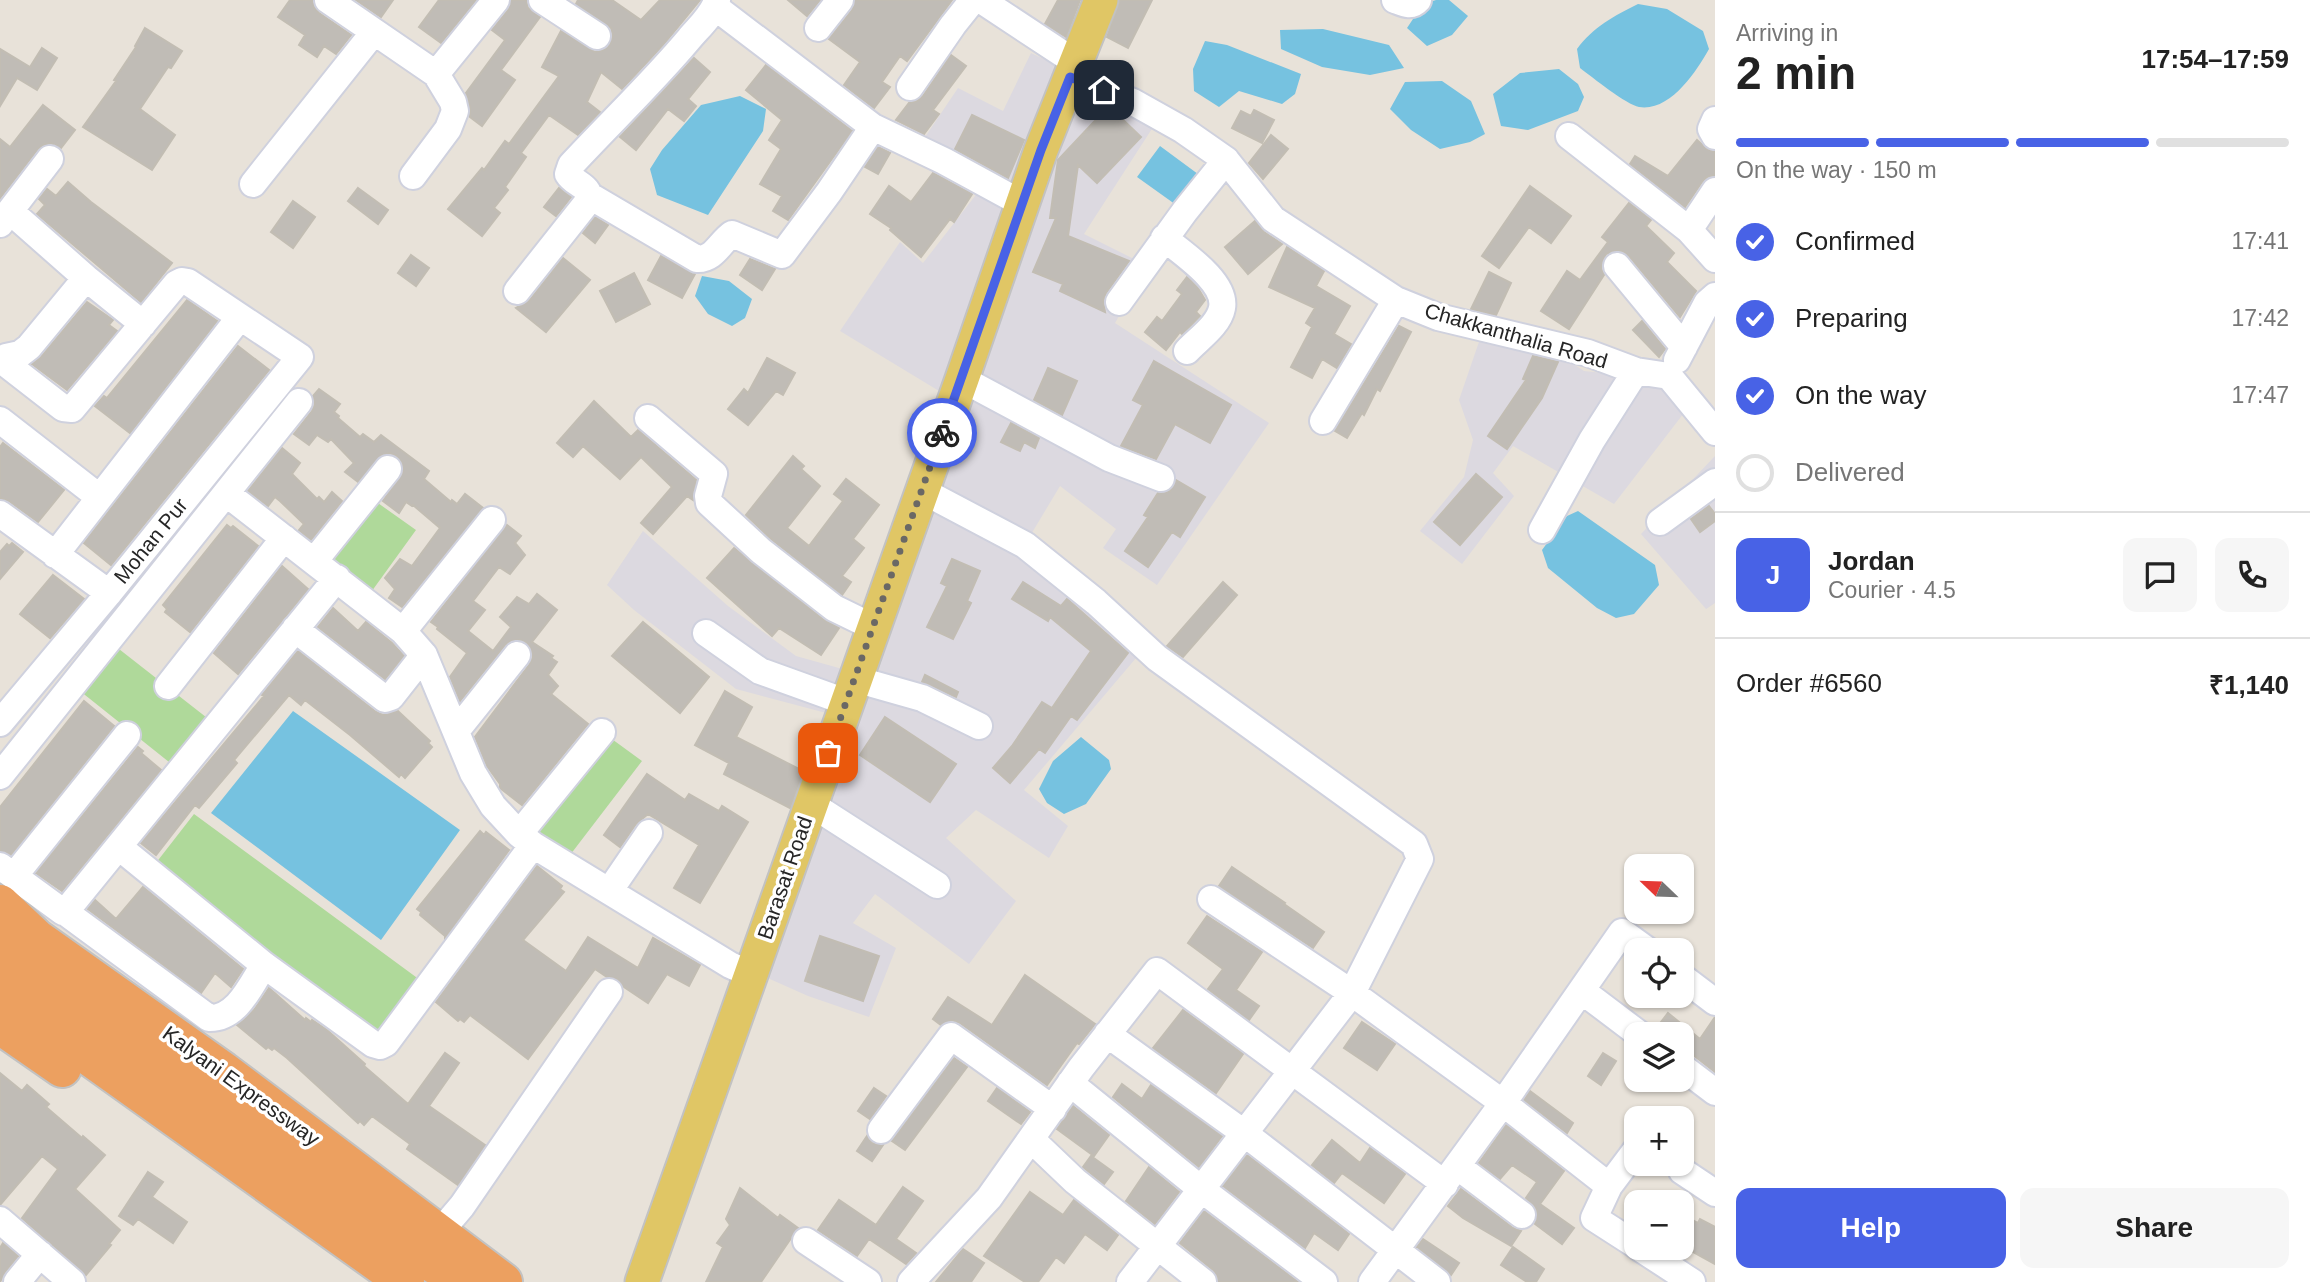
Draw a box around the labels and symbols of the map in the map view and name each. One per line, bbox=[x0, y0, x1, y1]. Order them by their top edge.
pin bbox=[1074, 60, 1134, 120]
street label: Chakkanthalia Road bbox=[1422, 298, 1610, 373]
courier bbox=[907, 398, 977, 468]
street label: Mohan Pur bbox=[109, 494, 192, 588]
pin bbox=[798, 723, 858, 783]
street label: Barasat Road bbox=[753, 813, 816, 942]
north arrow bbox=[1624, 854, 1694, 924]
street label: Kalyani Expressway bbox=[159, 1021, 324, 1150]

